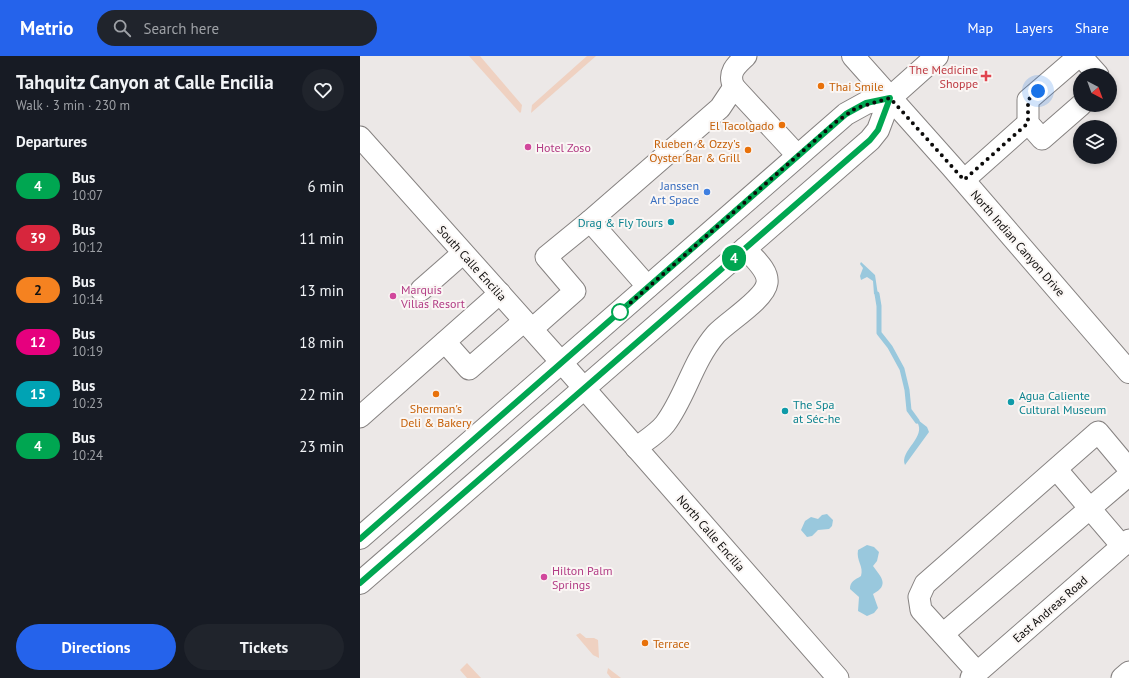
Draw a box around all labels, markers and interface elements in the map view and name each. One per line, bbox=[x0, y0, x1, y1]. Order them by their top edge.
search box bbox=[97, 10, 377, 46]
text: Metrio bbox=[20, 16, 73, 40]
icon: search bbox=[111, 17, 133, 39]
text: Search here bbox=[143, 19, 219, 38]
text: Map bbox=[967, 19, 993, 37]
text: Layers bbox=[1015, 19, 1053, 37]
text: Share bbox=[1075, 19, 1109, 37]
place label: The Medicine Shoppe bbox=[909, 62, 978, 91]
north arrow bbox=[1073, 68, 1117, 112]
map controls bbox=[1073, 68, 1117, 164]
button: heart bbox=[302, 69, 344, 111]
text: Tahquitz Canyon at Calle Encilia bbox=[16, 70, 274, 94]
marker: The Medicine Shoppe bbox=[981, 71, 991, 81]
place label: Thai Smile bbox=[829, 79, 884, 94]
marker: Thai Smile bbox=[816, 81, 826, 91]
your location bbox=[1028, 81, 1048, 101]
text: Walk · 3 min · 230 m bbox=[16, 97, 130, 114]
place label: El Tacolgado bbox=[710, 118, 774, 133]
marker: El Tacolgado bbox=[777, 120, 787, 130]
button: layers bbox=[1073, 120, 1117, 164]
text: Departures bbox=[16, 132, 87, 151]
place label: Rueben & Ozzy's Oyster Bar & Grill bbox=[649, 136, 740, 165]
place label: Hotel Zoso bbox=[536, 140, 591, 155]
marker: Hotel Zoso bbox=[523, 142, 533, 152]
marker: Rueben & Ozzy's Oyster Bar & Grill bbox=[743, 145, 753, 155]
text: Bus bbox=[72, 168, 95, 187]
text: 4 bbox=[34, 177, 42, 195]
text: 6 min bbox=[307, 177, 344, 196]
place label: Janssen Art Space bbox=[650, 178, 699, 207]
text: 10:07 bbox=[72, 187, 103, 204]
marker: Janssen Art Space bbox=[702, 187, 712, 197]
street label: North Indian Canyon Drive bbox=[968, 187, 1068, 299]
place label: Drag & Fly Tours bbox=[578, 215, 663, 230]
marker: Drag & Fly Tours bbox=[666, 217, 676, 227]
text: Bus bbox=[72, 220, 95, 239]
street label: South Calle Encilia bbox=[434, 222, 510, 304]
text: 39 bbox=[30, 229, 46, 247]
text: 11 min bbox=[299, 229, 344, 248]
text: 10:12 bbox=[72, 239, 103, 256]
line badge: 4 bbox=[721, 245, 747, 271]
text: 4 bbox=[730, 249, 738, 267]
text: Bus bbox=[72, 272, 95, 291]
text: 2 bbox=[34, 281, 42, 299]
text: 13 min bbox=[299, 281, 344, 300]
place label: Marquis Villas Resort bbox=[400, 282, 465, 311]
text: 10:14 bbox=[72, 291, 103, 308]
marker: Marquis Villas Resort bbox=[388, 291, 398, 301]
unlabelled marker bbox=[611, 303, 629, 321]
text: Bus bbox=[72, 324, 95, 343]
text: 12 bbox=[30, 333, 46, 351]
text: 18 min bbox=[299, 333, 344, 352]
text: 10:19 bbox=[72, 343, 103, 360]
text: Bus bbox=[72, 376, 95, 395]
text: 15 bbox=[30, 385, 46, 403]
text: 22 min bbox=[299, 385, 344, 404]
place label: Agua Caliente Cultural Museum bbox=[1019, 388, 1106, 417]
marker: Sherman's Deli & Bakery bbox=[431, 389, 441, 399]
text: 10:23 bbox=[72, 395, 103, 412]
place label: The Spa at Séc-he bbox=[793, 397, 840, 426]
marker: Agua Caliente Cultural Museum bbox=[1006, 397, 1016, 407]
place label: Sherman's Deli & Bakery bbox=[400, 401, 472, 430]
marker: The Spa at Séc-he bbox=[780, 406, 790, 416]
text: Bus bbox=[72, 428, 95, 447]
text: 4 bbox=[34, 437, 42, 455]
text: 23 min bbox=[299, 437, 344, 456]
text: 10:24 bbox=[72, 447, 103, 464]
street label: North Calle Encilia bbox=[674, 492, 748, 574]
place label: Hilton Palm Springs bbox=[552, 563, 612, 592]
marker: Hilton Palm Springs bbox=[539, 572, 549, 582]
street label: East Andreas Road bbox=[1010, 572, 1090, 646]
button: Directions bbox=[16, 624, 176, 670]
button: Tickets bbox=[184, 624, 344, 670]
place label: Terrace bbox=[653, 636, 690, 651]
marker: Terrace bbox=[640, 638, 650, 648]

